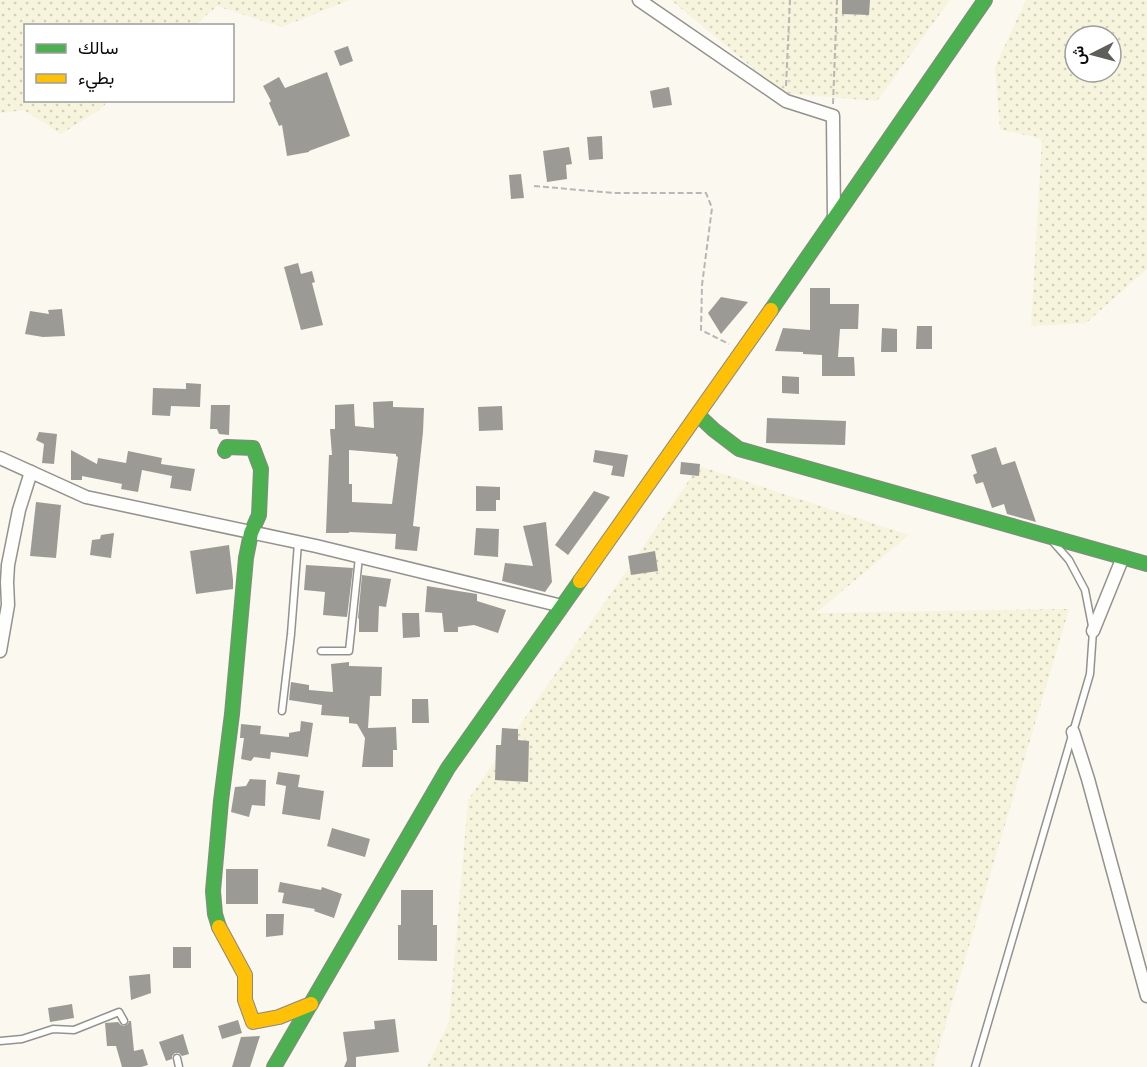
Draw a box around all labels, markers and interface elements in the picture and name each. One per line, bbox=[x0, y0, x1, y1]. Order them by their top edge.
legend bbox=[24, 24, 234, 102]
north arrow bbox=[1063, 24, 1123, 84]
text: سالك bbox=[78, 36, 118, 59]
text: ش bbox=[1067, 45, 1089, 66]
text: بطيء bbox=[78, 66, 114, 93]

